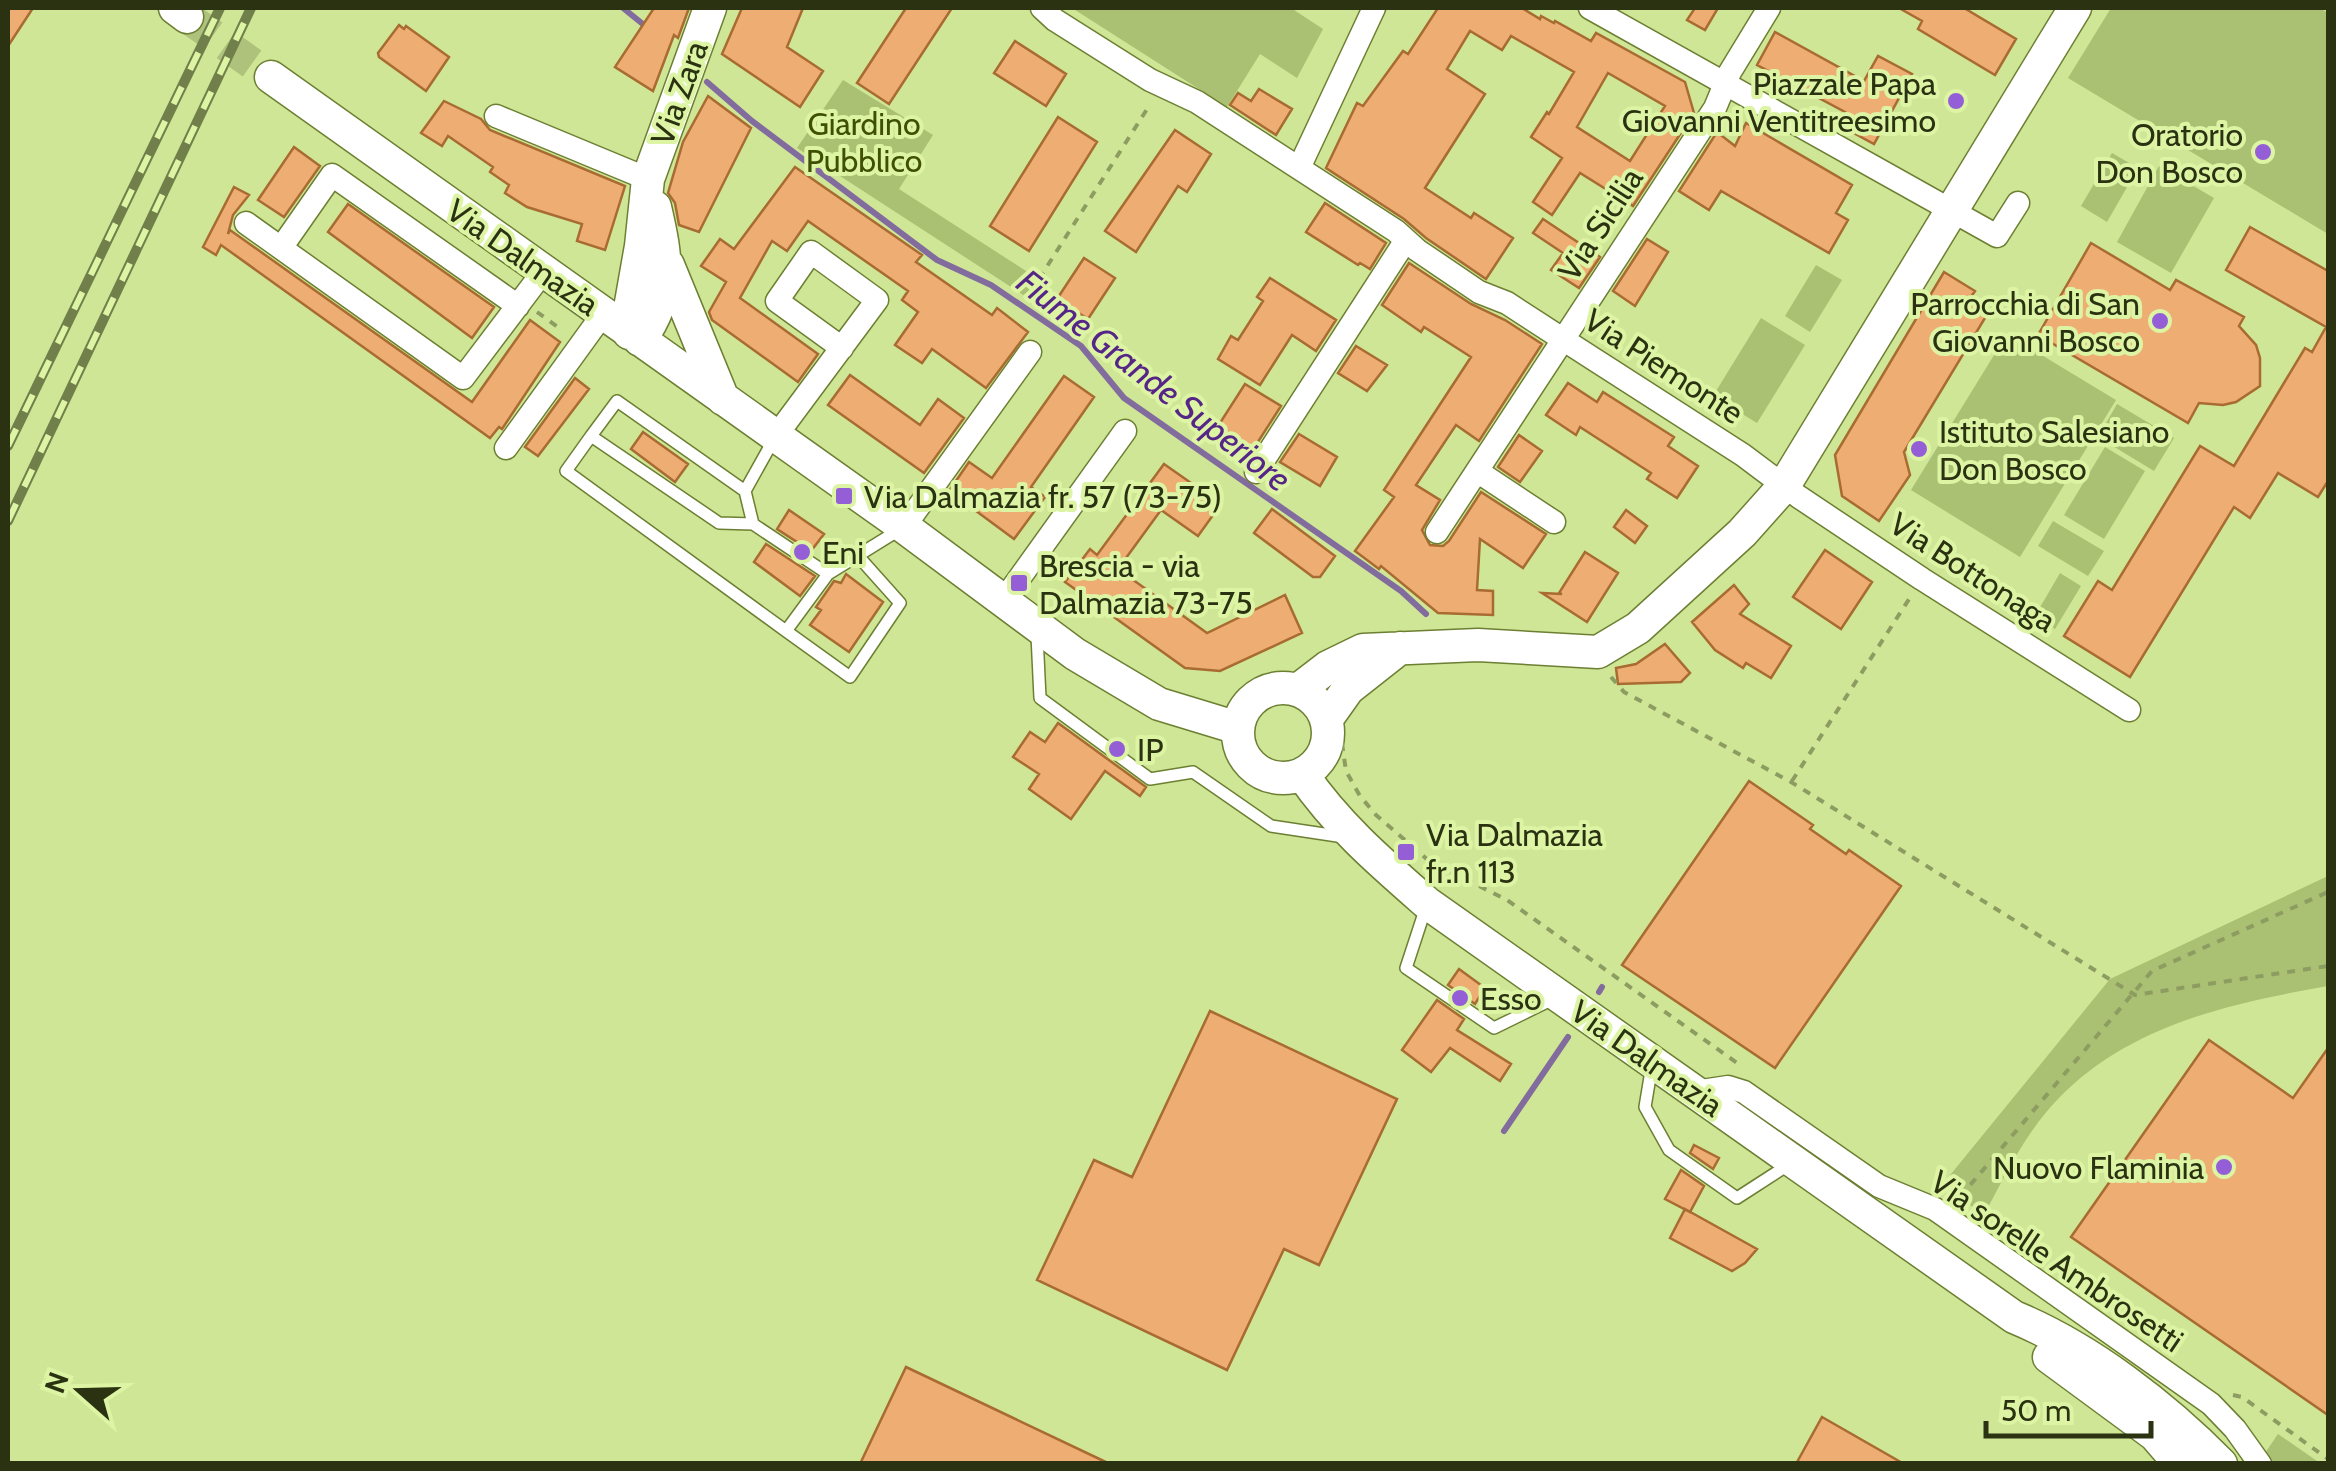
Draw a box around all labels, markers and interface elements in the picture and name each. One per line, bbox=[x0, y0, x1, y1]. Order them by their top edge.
street label: Via Zara bbox=[642, 35, 716, 150]
place label: Piazzale Papa Giovanni Ventitreesimo bbox=[1622, 64, 1937, 140]
marker: Piazzale Papa Giovanni Ventitreesimo bbox=[1945, 90, 1967, 112]
park label: Giardino Pubblico bbox=[806, 104, 922, 180]
place label: Oratorio Don Bosco bbox=[2095, 115, 2243, 191]
marker: Oratorio Don Bosco bbox=[2252, 141, 2274, 163]
street label: Via Sicilia bbox=[1549, 160, 1651, 288]
street label: Via Dalmazia bbox=[439, 190, 607, 324]
water label: Fiume Grande Superiore bbox=[1008, 260, 1300, 500]
place label: Parrocchia di San Giovanni Bosco bbox=[1910, 284, 2140, 360]
street label: Via Piemonte bbox=[1577, 300, 1751, 432]
marker: Parrocchia di San Giovanni Bosco bbox=[2149, 310, 2171, 332]
place label: Istituto Salesiano Don Bosco bbox=[1939, 412, 2169, 488]
marker: Istituto Salesiano Don Bosco bbox=[1908, 438, 1930, 460]
place label: Via Dalmazia fr. 57 (73-75) bbox=[864, 477, 1222, 516]
marker: Via Dalmazia fr. 57 (73-75) bbox=[833, 485, 855, 507]
street label: Via Bottonaga bbox=[1883, 504, 2064, 641]
place label: Eni bbox=[822, 533, 864, 572]
marker: Eni bbox=[791, 541, 813, 563]
place label: Brescia - via Dalmazia 73-75 bbox=[1039, 546, 1252, 622]
marker: Brescia - via Dalmazia 73-75 bbox=[1008, 572, 1030, 594]
place label: IP bbox=[1137, 730, 1163, 769]
marker: IP bbox=[1106, 738, 1128, 760]
place label: Via Dalmazia fr.n 113 bbox=[1426, 815, 1603, 891]
marker: Via Dalmazia fr.n 113 bbox=[1395, 841, 1417, 863]
place label: Esso bbox=[1480, 979, 1542, 1018]
marker: Esso bbox=[1449, 987, 1471, 1009]
street label: Via Dalmazia bbox=[1563, 991, 1731, 1125]
place label: Nuovo Flaminia bbox=[1993, 1148, 2205, 1187]
marker: Nuovo Flaminia bbox=[2213, 1156, 2235, 1178]
street label: Via sorelle Ambrosetti bbox=[1923, 1162, 2191, 1360]
north arrow bbox=[30, 1341, 130, 1441]
text: N bbox=[37, 1367, 76, 1398]
scale bar bbox=[1986, 1376, 2151, 1438]
text: 50 m bbox=[2001, 1392, 2071, 1429]

